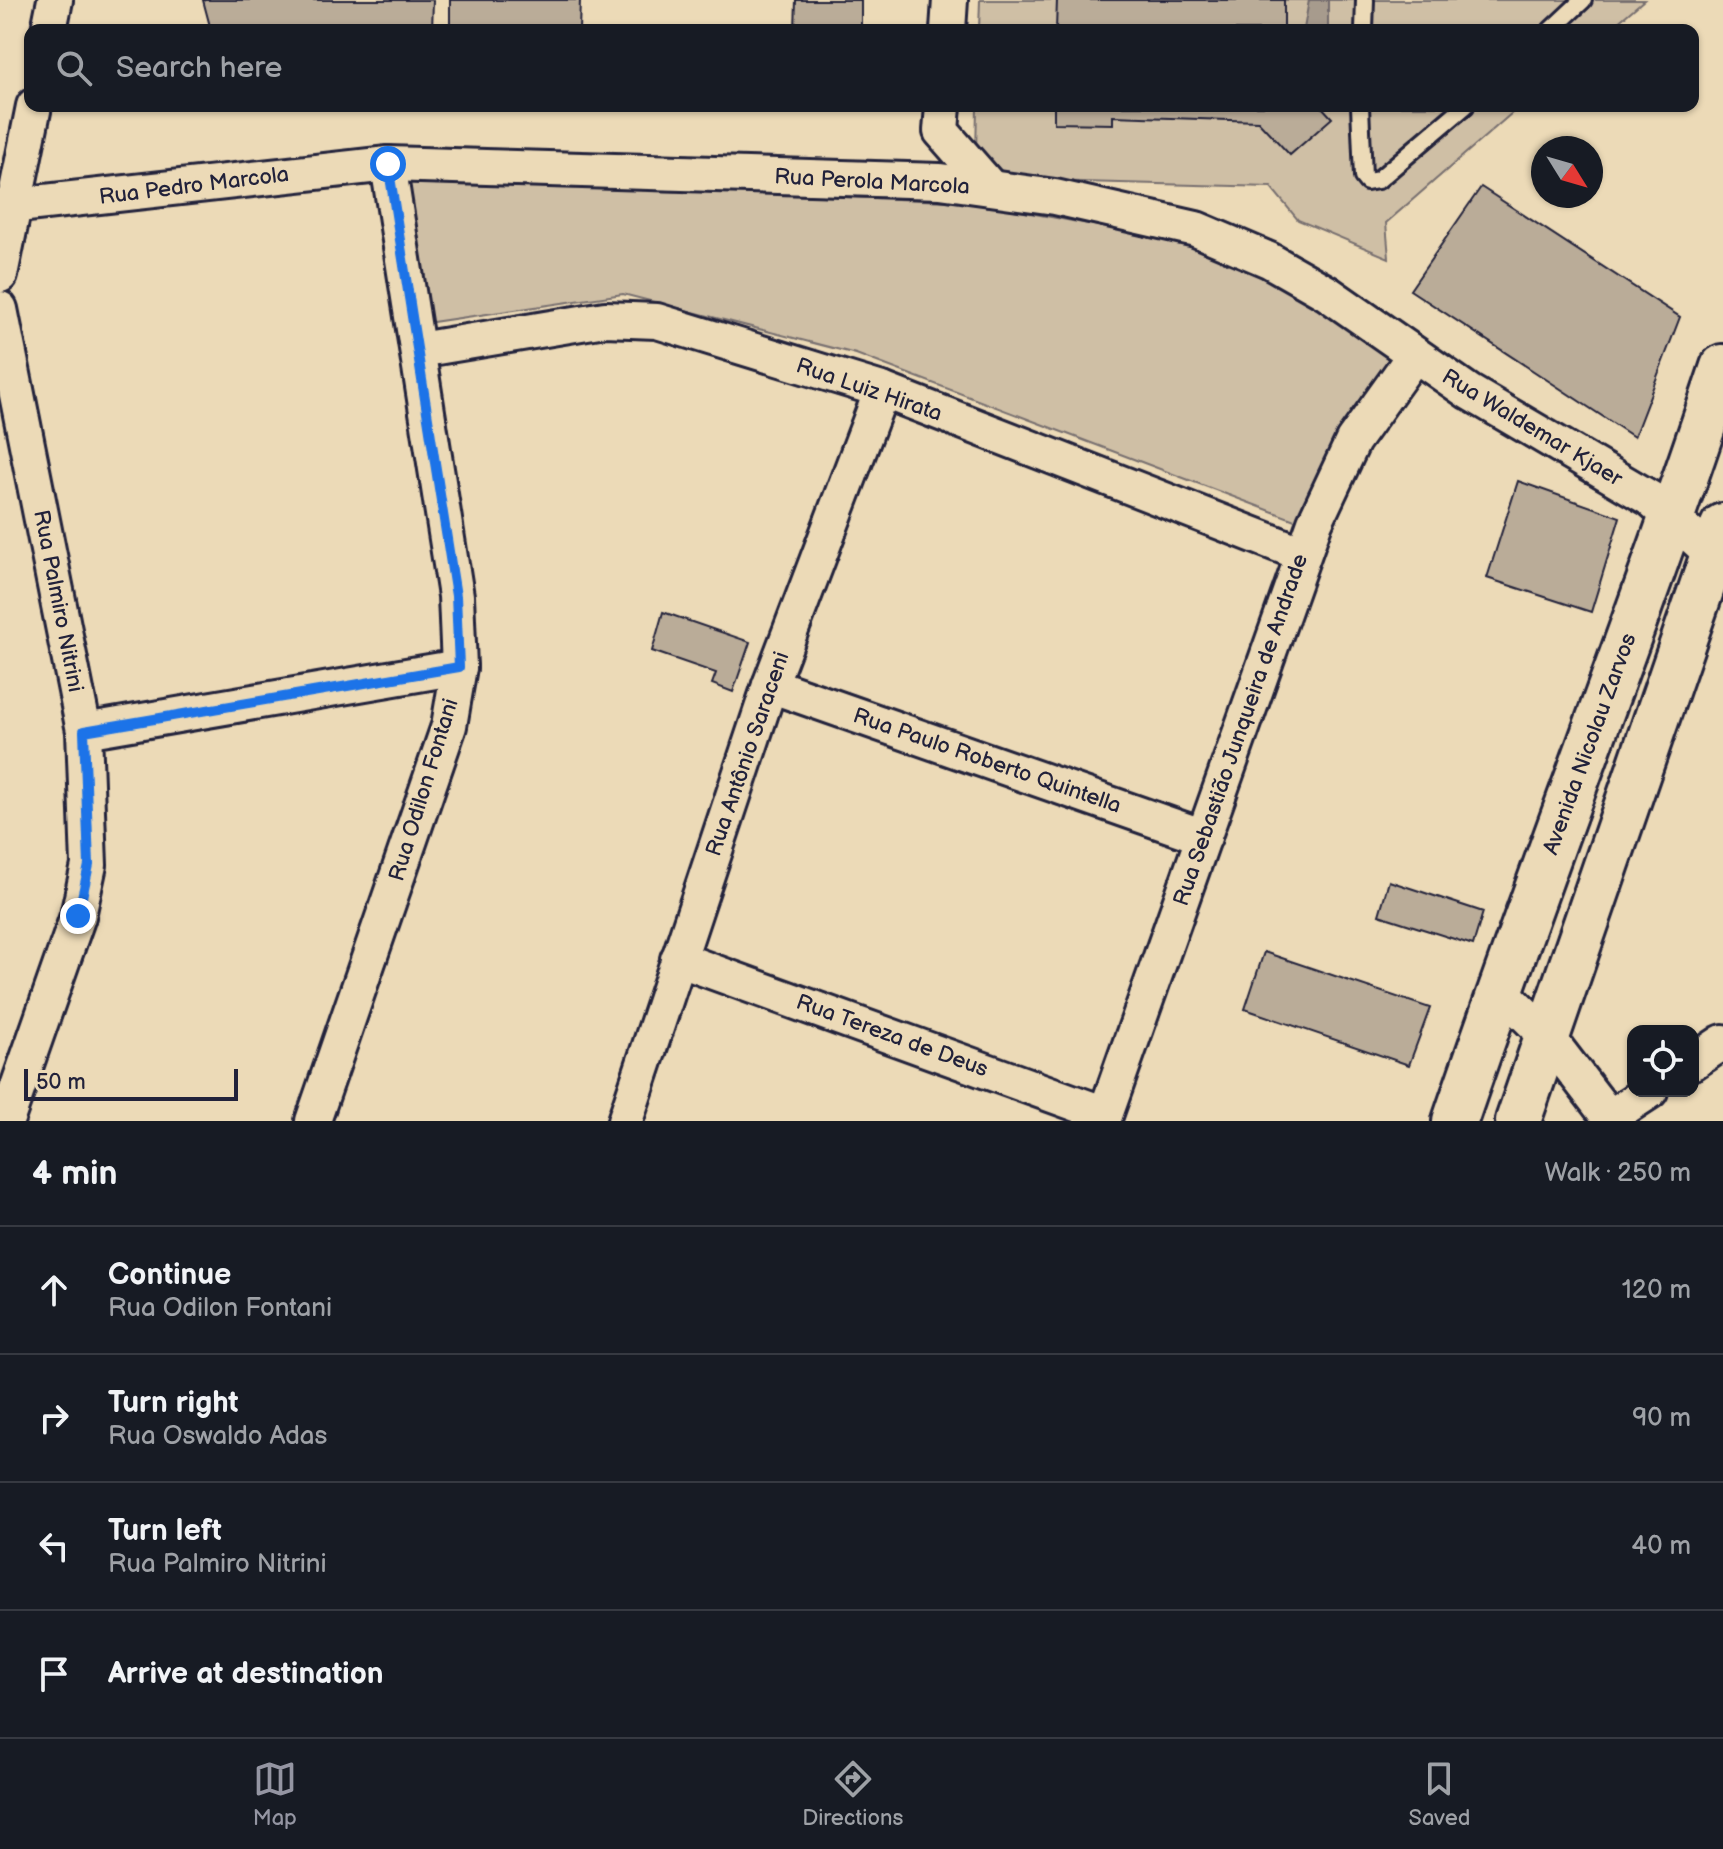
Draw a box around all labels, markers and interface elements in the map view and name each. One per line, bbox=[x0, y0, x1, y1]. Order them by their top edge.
search box bbox=[24, 24, 1699, 112]
icon: search bbox=[52, 46, 96, 90]
text: Search here bbox=[116, 50, 282, 86]
north arrow bbox=[1531, 136, 1603, 208]
route start bbox=[370, 146, 406, 182]
street label: Rua Pedro Marcola bbox=[97, 161, 291, 211]
street label: Rua Perola Marcola bbox=[774, 163, 970, 201]
street label: Rua Luiz Hirata bbox=[792, 352, 946, 428]
street label: Rua Waldemar Kjaer bbox=[1437, 363, 1628, 493]
street label: Rua Palmiro Nitrini bbox=[27, 508, 89, 694]
street label: Rua Sebastião Junqueira de Andrade bbox=[1168, 550, 1314, 910]
street label: Avenida Nicolau Zarvos bbox=[1537, 629, 1643, 858]
street label: Rua Antônio Saraceni bbox=[700, 648, 796, 860]
street label: Rua Odilon Fontani bbox=[383, 695, 465, 885]
street label: Rua Paulo Roberto Quintella bbox=[849, 702, 1125, 820]
route end bbox=[60, 898, 96, 934]
street label: Rua Tereza de Deus bbox=[792, 989, 992, 1083]
map controls bbox=[1627, 1025, 1699, 1097]
button: locate bbox=[1627, 1025, 1699, 1097]
scale bar bbox=[24, 1065, 238, 1101]
text: 50 m bbox=[36, 1069, 86, 1096]
text: 4 min bbox=[32, 1153, 118, 1194]
text: Walk · 250 m bbox=[1545, 1158, 1691, 1189]
text: Continue bbox=[108, 1257, 231, 1293]
icon: ahead bbox=[32, 1268, 76, 1312]
text: 120 m bbox=[1622, 1275, 1691, 1306]
text: Rua Odilon Fontani bbox=[108, 1293, 332, 1324]
text: Turn right bbox=[108, 1385, 239, 1421]
icon: right bbox=[32, 1396, 76, 1440]
text: 90 m bbox=[1632, 1403, 1691, 1434]
text: Rua Oswaldo Adas bbox=[108, 1421, 327, 1452]
text: Turn left bbox=[108, 1513, 222, 1549]
icon: left bbox=[32, 1524, 76, 1568]
text: 40 m bbox=[1631, 1531, 1691, 1562]
text: Rua Palmiro Nitrini bbox=[108, 1549, 327, 1580]
icon: arrive bbox=[32, 1652, 76, 1696]
text: Arrive at destination bbox=[108, 1656, 384, 1692]
tab: Map bbox=[253, 1757, 297, 1832]
tab: Directions bbox=[802, 1757, 903, 1832]
tab: Saved bbox=[1409, 1757, 1470, 1832]

